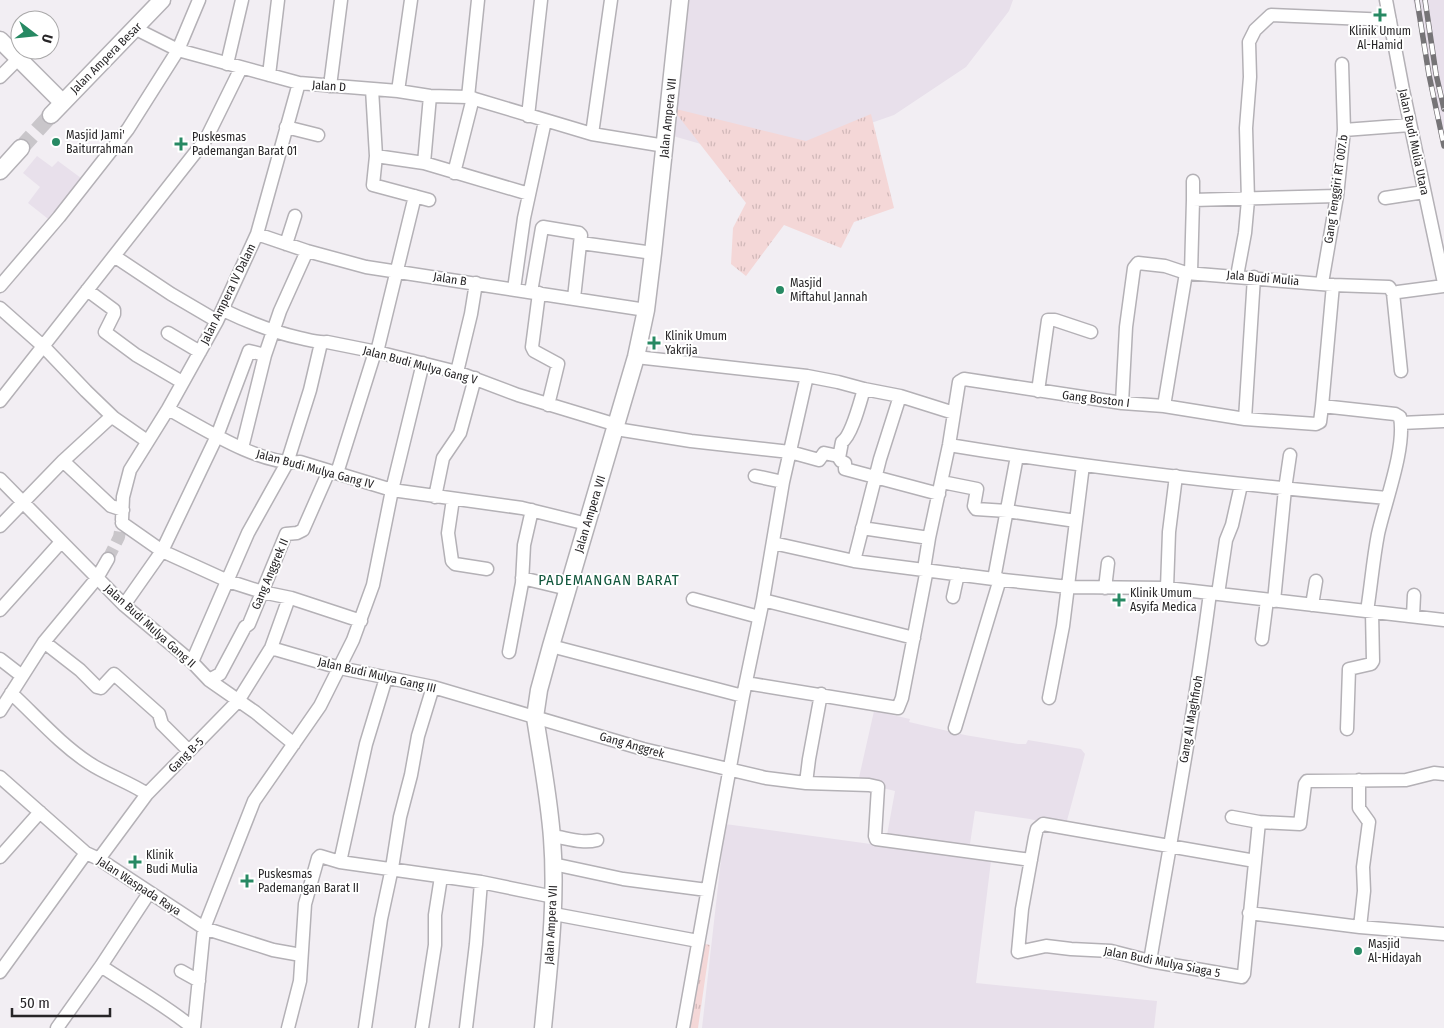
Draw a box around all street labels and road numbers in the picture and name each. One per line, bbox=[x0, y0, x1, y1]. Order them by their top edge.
street label: Jalan Ampera Besar bbox=[67, 19, 145, 97]
street label: Jalan D bbox=[311, 78, 347, 94]
street label: Jalan Ampera VII bbox=[657, 78, 679, 158]
street label: Jalan Budi Mulia Utara bbox=[1396, 87, 1432, 197]
street label: Gang Tenggiri RT 007.b bbox=[1321, 134, 1351, 244]
street label: Jalan Ampera IV Dalam bbox=[198, 241, 258, 347]
street label: Jala Budi Mulia bbox=[1226, 268, 1300, 288]
street label: Jalan B bbox=[432, 269, 468, 289]
street label: Jalan Budi Mulya Gang V bbox=[361, 343, 479, 387]
street label: Gang Boston I bbox=[1061, 388, 1131, 410]
street label: Jalan Budi Mulya Gang IV bbox=[255, 447, 376, 492]
street label: Jalan Ampera VII bbox=[572, 474, 608, 554]
street label: Gang Anggrek II bbox=[249, 536, 291, 612]
street label: Jalan Budi Mulya Gang II bbox=[102, 581, 198, 671]
street label: Jalan Budi Mulya Gang III bbox=[316, 655, 438, 695]
street label: Gang Al Maghfiroh bbox=[1176, 674, 1206, 764]
street label: Gang Anggrek bbox=[598, 729, 666, 761]
street label: Gang B-5 bbox=[166, 734, 207, 775]
street label: Jalan Waspada Raya bbox=[94, 854, 184, 918]
street label: Jalan Ampera VII bbox=[542, 885, 560, 965]
street label: Jalan Budi Mulya Siaga 5 bbox=[1103, 944, 1222, 980]

